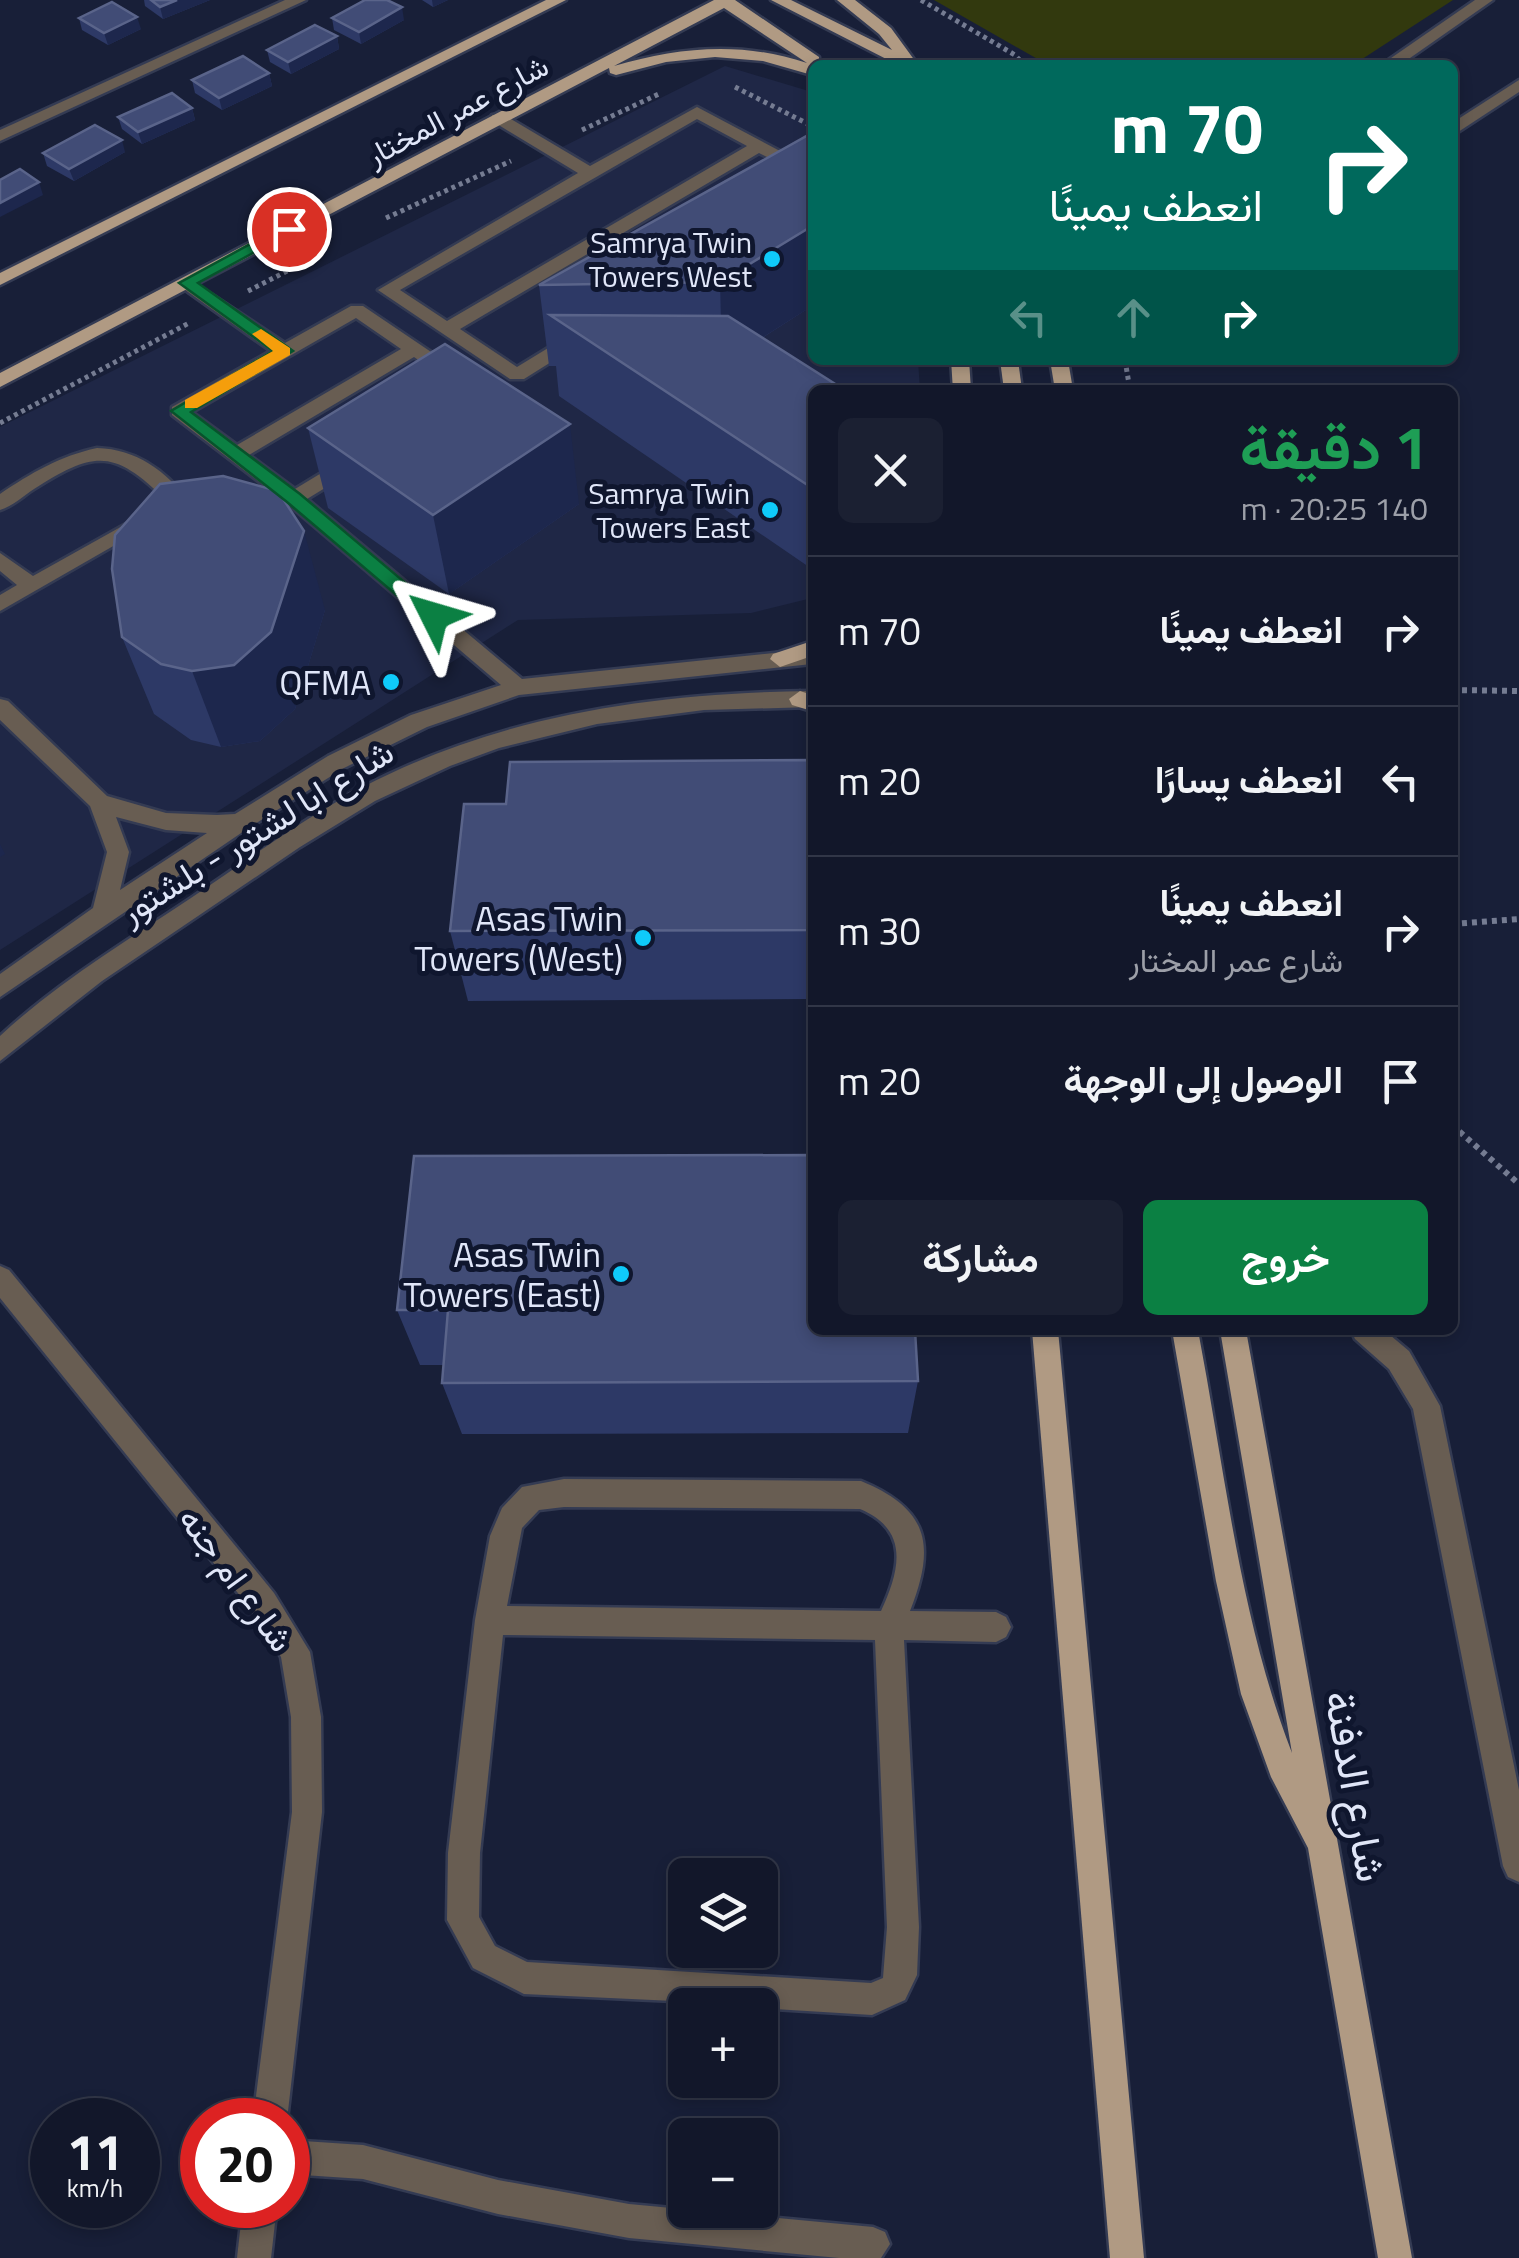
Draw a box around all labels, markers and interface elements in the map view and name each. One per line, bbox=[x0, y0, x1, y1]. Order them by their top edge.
street label: شارع عمر المختار bbox=[357, 43, 556, 178]
text: 70 m bbox=[1110, 74, 1263, 180]
icon: right bbox=[1298, 100, 1428, 230]
text: انعطف يمينًا bbox=[1049, 170, 1263, 238]
pin bbox=[247, 187, 332, 272]
icon: arrive bbox=[262, 202, 317, 257]
place label: Samrya Twin Towers West bbox=[589, 219, 752, 299]
marker: Samrya Twin Towers West bbox=[761, 248, 783, 270]
icon: left bbox=[1001, 290, 1056, 345]
icon: ahead bbox=[1106, 290, 1161, 345]
icon: right bbox=[1211, 290, 1266, 345]
text: 1 دقيقة bbox=[1240, 401, 1428, 492]
button: close bbox=[838, 418, 943, 523]
place label: Samrya Twin Towers East bbox=[588, 470, 750, 550]
text: 140 m · 20:25 bbox=[1241, 484, 1428, 532]
marker: Samrya Twin Towers East bbox=[759, 499, 781, 521]
position arrow bbox=[382, 564, 486, 668]
text: انعطف يمينًا bbox=[1160, 600, 1343, 658]
text: 70 m bbox=[838, 602, 921, 660]
icon: right bbox=[1373, 604, 1428, 659]
place label: QFMA bbox=[279, 655, 371, 709]
marker: QFMA bbox=[380, 671, 402, 693]
street label: شارع ابا لشتور - بلشتور bbox=[107, 725, 404, 938]
text: انعطف يسارًا bbox=[1155, 750, 1343, 808]
text: 20 m bbox=[838, 752, 921, 810]
icon: left bbox=[1373, 754, 1428, 809]
text: انعطف يمينًا bbox=[1160, 873, 1343, 931]
place label: Asas Twin Towers (West) bbox=[414, 891, 623, 985]
text: 30 m bbox=[838, 902, 921, 960]
icon: right bbox=[1373, 904, 1428, 959]
marker: Asas Twin Towers (West) bbox=[632, 927, 654, 949]
text: شارع عمر المختار bbox=[1129, 936, 1343, 984]
text: الوصول إلى الوجهة bbox=[1064, 1050, 1343, 1108]
text: 20 m bbox=[838, 1052, 921, 1110]
icon: arrive bbox=[1373, 1054, 1428, 1109]
button: مشاركة bbox=[838, 1200, 1123, 1315]
button: خروج bbox=[1143, 1200, 1428, 1315]
place label: Asas Twin Towers (East) bbox=[403, 1227, 601, 1321]
marker: Asas Twin Towers (East) bbox=[610, 1263, 632, 1285]
street label: شارع ام جنه bbox=[166, 1495, 308, 1663]
street label: شارع الدفنة bbox=[1309, 1685, 1405, 1887]
map controls bbox=[668, 1858, 778, 2228]
button: layers bbox=[668, 1858, 778, 1968]
button: + bbox=[668, 1988, 778, 2098]
speed limit sign: 20 bbox=[180, 2098, 310, 2228]
text: 11 bbox=[67, 2113, 123, 2189]
button: − bbox=[668, 2118, 778, 2228]
text: km/h bbox=[67, 2169, 123, 2207]

